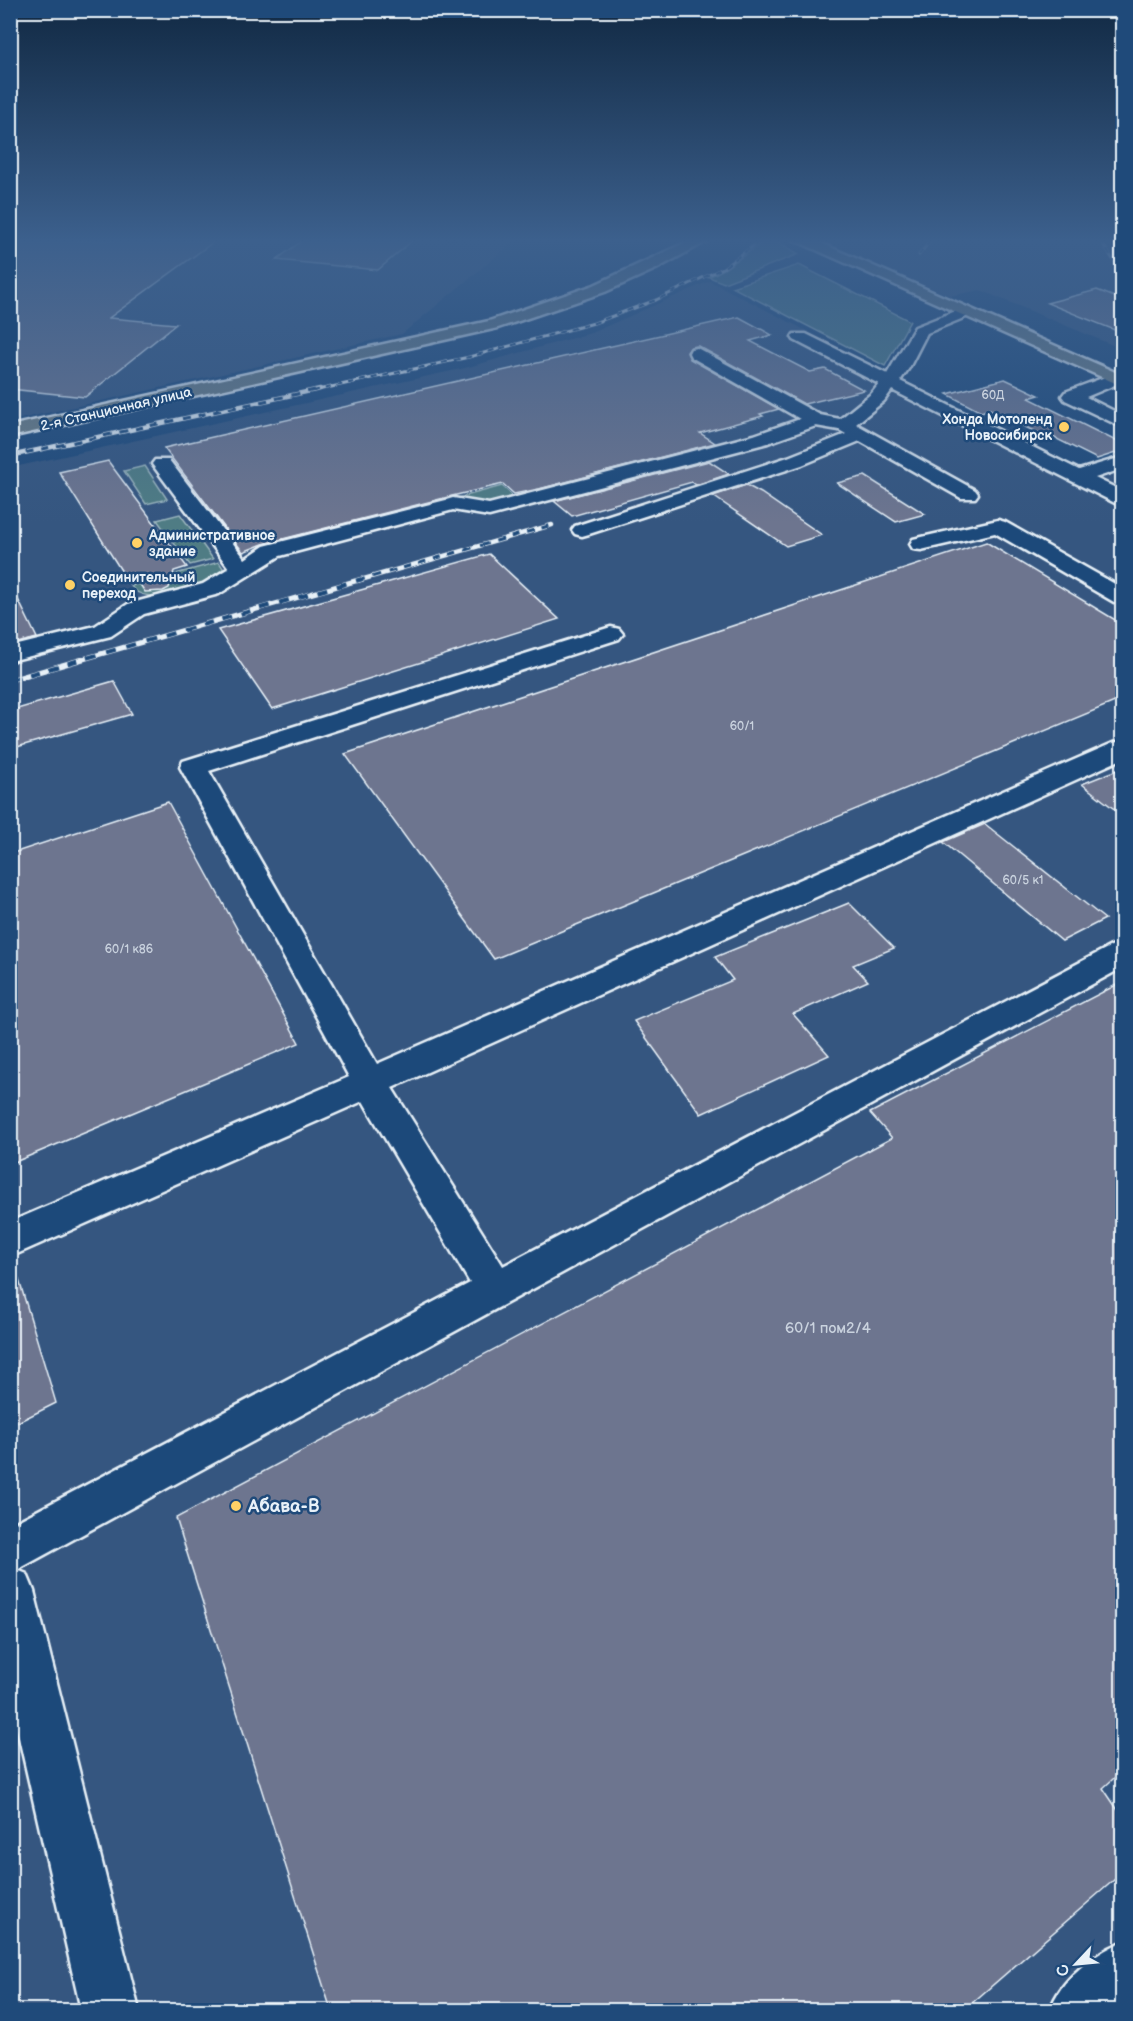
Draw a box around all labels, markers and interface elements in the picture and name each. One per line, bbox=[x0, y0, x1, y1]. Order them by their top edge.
street label: 2-я Станционная улица bbox=[39, 383, 194, 435]
house number: 60Д bbox=[982, 388, 1005, 403]
place label: Хонда Мотоленд Новосибирск bbox=[941, 411, 1053, 444]
marker: Хонда Мотоленд Новосибирск bbox=[1057, 420, 1071, 434]
place label: Административное здание bbox=[148, 527, 275, 560]
marker: Административное здание bbox=[130, 536, 144, 550]
place label: Соединительный переход bbox=[82, 569, 195, 602]
marker: Соединительный переход bbox=[63, 578, 77, 592]
house number: 60/1 bbox=[730, 719, 754, 734]
house number: 60/5 к1 bbox=[1003, 873, 1043, 888]
house number: 60/1 к86 bbox=[105, 942, 153, 957]
house number: 60/1 пом2/4 bbox=[785, 1319, 871, 1338]
place label: Абава-В bbox=[247, 1496, 319, 1517]
marker: Абава-В bbox=[229, 1499, 243, 1513]
north arrow bbox=[1046, 1934, 1106, 1994]
text: С bbox=[1053, 1961, 1075, 1979]

